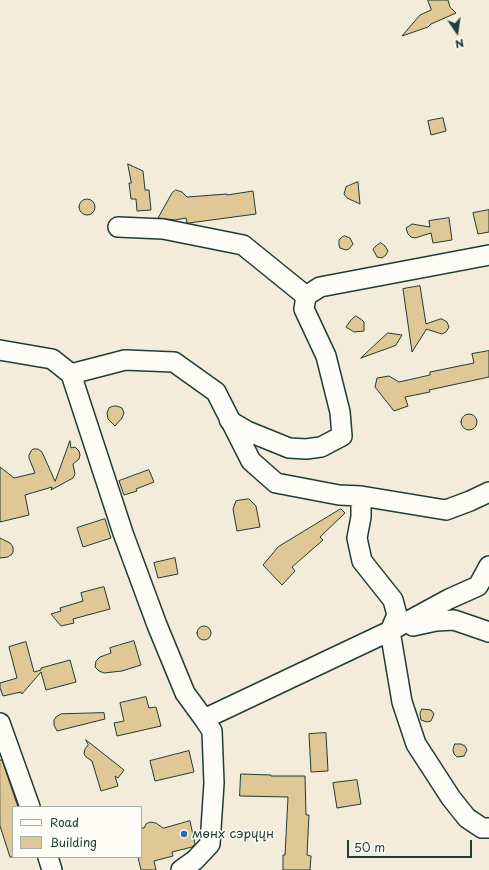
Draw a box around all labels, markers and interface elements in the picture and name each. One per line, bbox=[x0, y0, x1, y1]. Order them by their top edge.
north arrow bbox=[437, 12, 477, 52]
text: N bbox=[454, 35, 466, 53]
legend bbox=[12, 806, 142, 858]
text: Road bbox=[50, 813, 79, 831]
place label: мөнх сэрүүн bbox=[192, 826, 274, 842]
marker: мөнх сэрүүн bbox=[179, 829, 189, 839]
scale bar bbox=[349, 832, 474, 858]
text: Building bbox=[50, 833, 97, 851]
text: 50 m bbox=[354, 838, 385, 856]

